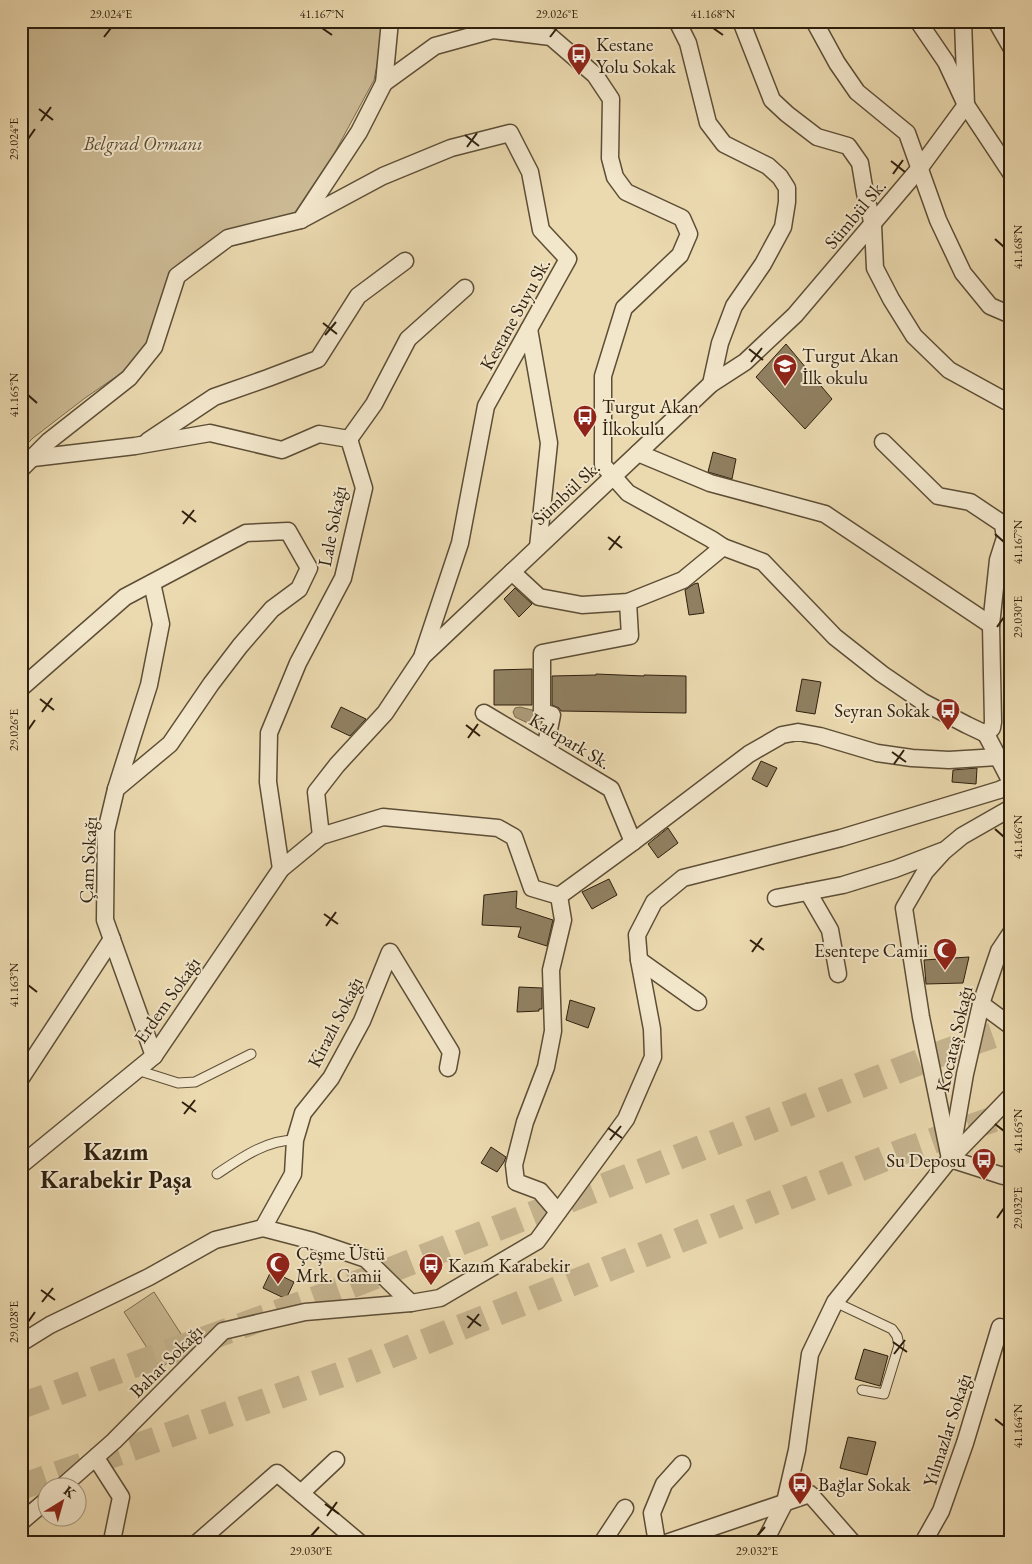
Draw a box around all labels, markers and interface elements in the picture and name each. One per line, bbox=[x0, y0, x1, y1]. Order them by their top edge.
text: 29.024°E bbox=[90, 6, 132, 22]
text: 41.167°N bbox=[300, 6, 345, 22]
text: 29.026°E bbox=[536, 6, 578, 22]
text: 41.168°N bbox=[691, 6, 736, 22]
place label: Kestane Yolu Sokak bbox=[596, 32, 677, 79]
bus stop icon: Kestane Yolu Sokak bbox=[566, 42, 592, 76]
text: 29.024°E bbox=[6, 118, 22, 160]
park label: Belgrad Ormanı bbox=[82, 131, 203, 156]
street label: Sümbül Sk. bbox=[818, 174, 892, 254]
text: 41.168°N bbox=[1010, 224, 1026, 269]
street label: Kestane Suyu Sk. bbox=[474, 254, 556, 374]
place label: Turgut Akan İlk okulu bbox=[802, 343, 899, 390]
school or university icon: Turgut Akan İlk okulu bbox=[772, 353, 798, 387]
text: 41.165°N bbox=[6, 372, 22, 417]
place label: Turgut Akan İlkokulu bbox=[602, 394, 699, 441]
bus stop icon: Turgut Akan İlkokulu bbox=[572, 404, 598, 438]
street label: Sümbül Sk. bbox=[527, 455, 605, 531]
street label: Lale Sokağı bbox=[312, 483, 352, 569]
text: 41.167°N bbox=[1010, 519, 1026, 564]
text: 29.030°E bbox=[1010, 596, 1026, 638]
bus stop icon: Seyran Sokak bbox=[935, 697, 961, 731]
place label: Seyran Sokak bbox=[834, 698, 931, 723]
street label: Kalepark Sk. bbox=[525, 707, 615, 775]
text: 29.026°E bbox=[6, 709, 22, 751]
text: 41.166°N bbox=[1010, 814, 1026, 859]
street label: Çam Sokağı bbox=[73, 816, 103, 904]
mosque icon: Esentepe Camii bbox=[932, 937, 958, 971]
place label: Esentepe Camii bbox=[814, 938, 928, 963]
street label: Erdem Sokağı bbox=[128, 952, 206, 1048]
text: 41.163°N bbox=[6, 962, 22, 1007]
street label: Kirazlı Sokağı bbox=[301, 972, 369, 1072]
street label: Kocataş Sokağı bbox=[930, 983, 978, 1095]
text: 41.165°N bbox=[1010, 1108, 1026, 1153]
district label: Kazım Karabekir Paşa bbox=[40, 1136, 192, 1195]
bus stop icon: Su Deposu bbox=[971, 1147, 997, 1181]
place label: Su Deposu bbox=[886, 1148, 966, 1173]
text: 29.032°E bbox=[1010, 1187, 1026, 1229]
place label: Çeşme Üstü Mrk. Camii bbox=[296, 1241, 385, 1288]
mosque icon: Çeşme Üstü Mrk. Camii bbox=[265, 1251, 291, 1285]
bus stop icon: Kazım Karabekir bbox=[418, 1252, 444, 1286]
place label: Kazım Karabekir bbox=[448, 1253, 571, 1278]
text: 29.028°E bbox=[6, 1301, 22, 1343]
street label: Bahar Sokağı bbox=[124, 1319, 208, 1403]
street label: Yılmazlar Sokağı bbox=[917, 1370, 977, 1490]
text: 41.164°N bbox=[1010, 1403, 1026, 1448]
bus stop icon: Bağlar Sokak bbox=[787, 1471, 813, 1505]
place label: Bağlar Sokak bbox=[818, 1472, 912, 1497]
north arrow bbox=[38, 1476, 88, 1526]
text: K bbox=[60, 1481, 80, 1502]
text: 29.030°E bbox=[290, 1543, 332, 1559]
text: 29.032°E bbox=[736, 1543, 778, 1559]

